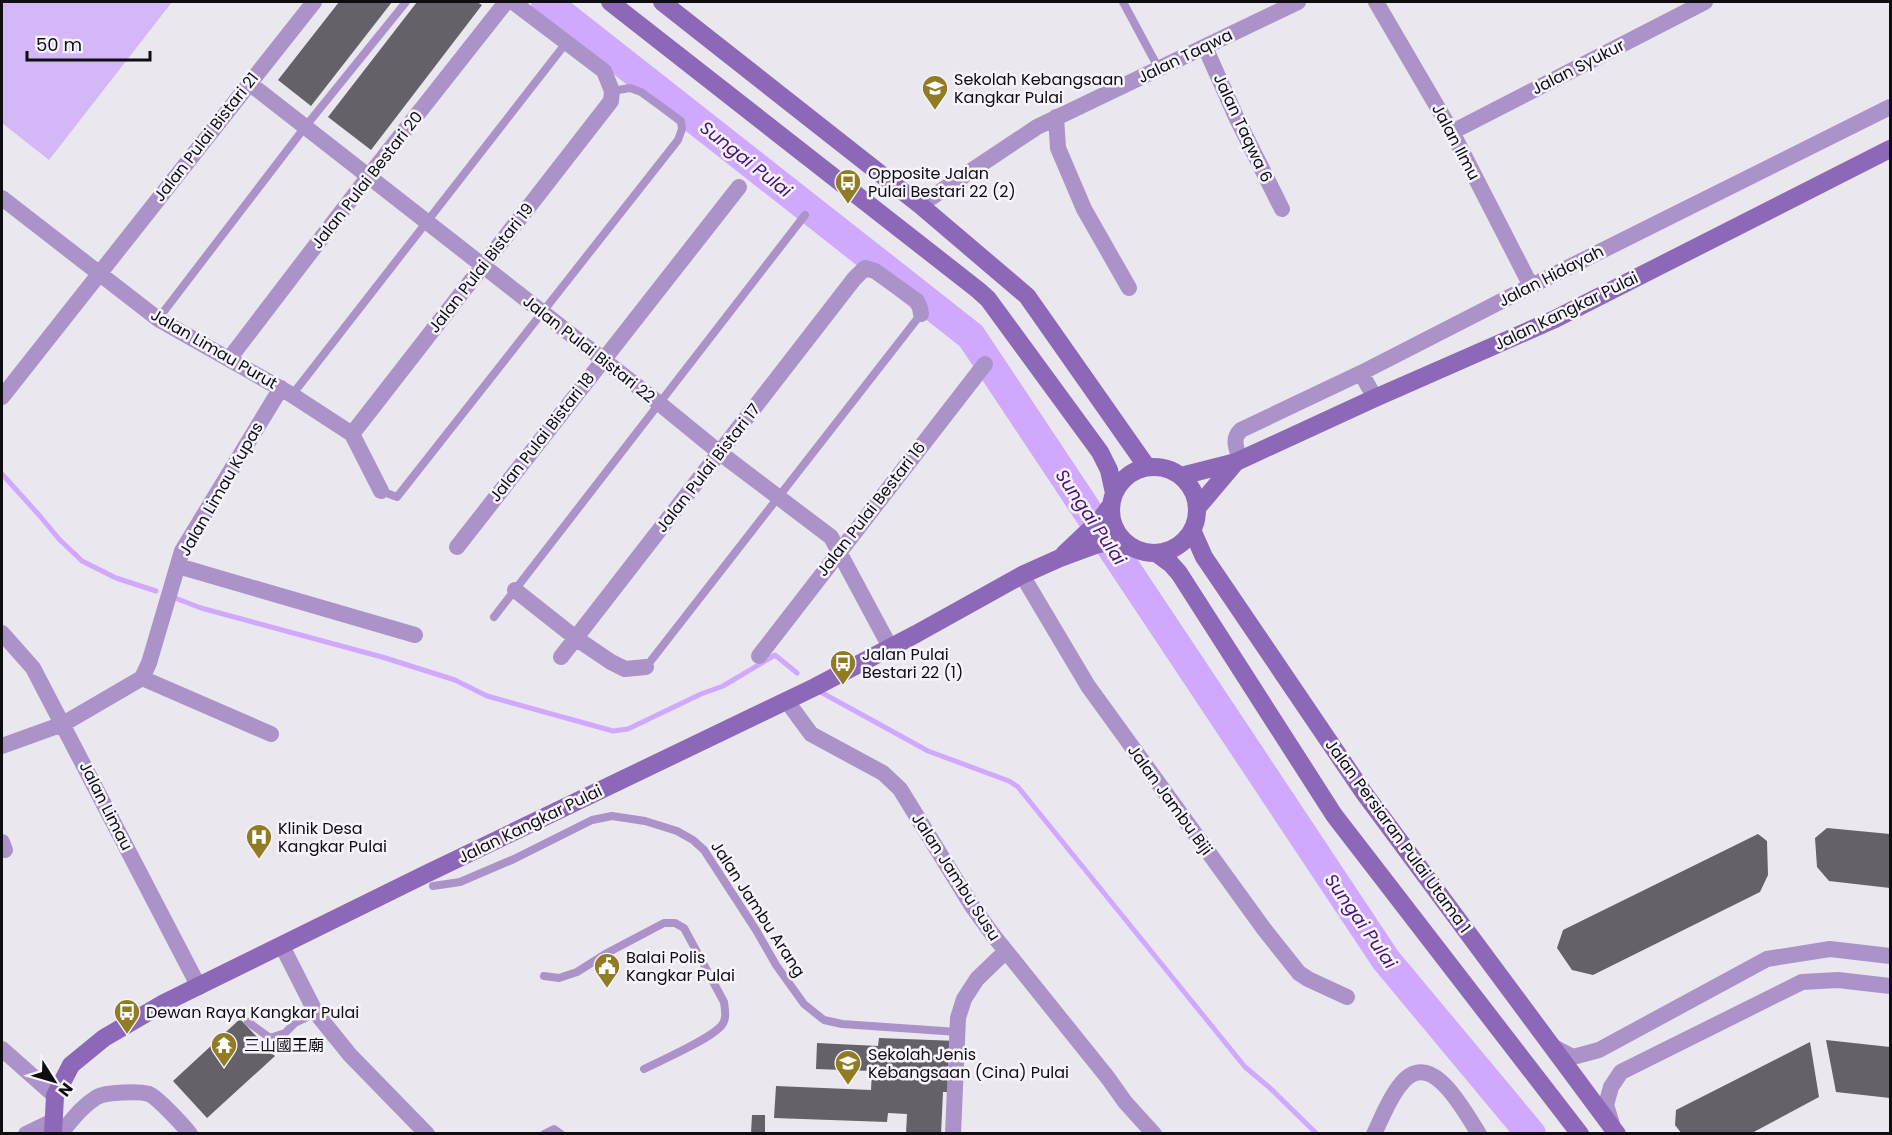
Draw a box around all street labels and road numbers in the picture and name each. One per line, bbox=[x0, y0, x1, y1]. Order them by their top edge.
street label: Jalan Taqwa bbox=[1134, 23, 1236, 89]
street label: Jalan Syukur bbox=[1527, 34, 1629, 100]
street label: Jalan Pulai Bistari 21 bbox=[148, 68, 264, 206]
street label: Jalan Taqwa 6 bbox=[1208, 70, 1278, 186]
street label: Jalan Ilmu bbox=[1426, 100, 1486, 184]
street label: Jalan Pulai Bestari 20 bbox=[306, 106, 428, 254]
street label: Jalan Pulai Bistari 19 bbox=[423, 198, 539, 338]
street label: Jalan Hidayah bbox=[1494, 240, 1608, 312]
street label: Jalan Kangkar Pulai bbox=[1490, 266, 1642, 356]
street label: Jalan Pulai Bistari 22 bbox=[518, 290, 660, 408]
street label: Jalan Limau Purut bbox=[146, 303, 282, 395]
street label: Jalan Pulai Bistari 18 bbox=[484, 367, 600, 507]
street label: Jalan Pulai Bistari 17 bbox=[650, 399, 766, 537]
street label: Jalan Limau Kupas bbox=[173, 418, 269, 560]
street label: Jalan Pulai Bestari 16 bbox=[811, 437, 931, 581]
street label: Jalan Persiaran Pulai Utama 1 bbox=[1320, 734, 1476, 938]
street label: Jalan Jambu Biji bbox=[1122, 740, 1218, 860]
street label: Jalan Limau bbox=[74, 758, 138, 854]
street label: Jalan Kangkar Pulai bbox=[454, 779, 606, 869]
street label: Jalan Jambu Susu bbox=[906, 809, 1006, 945]
street label: Jalan Jambu Arang bbox=[705, 836, 811, 982]

